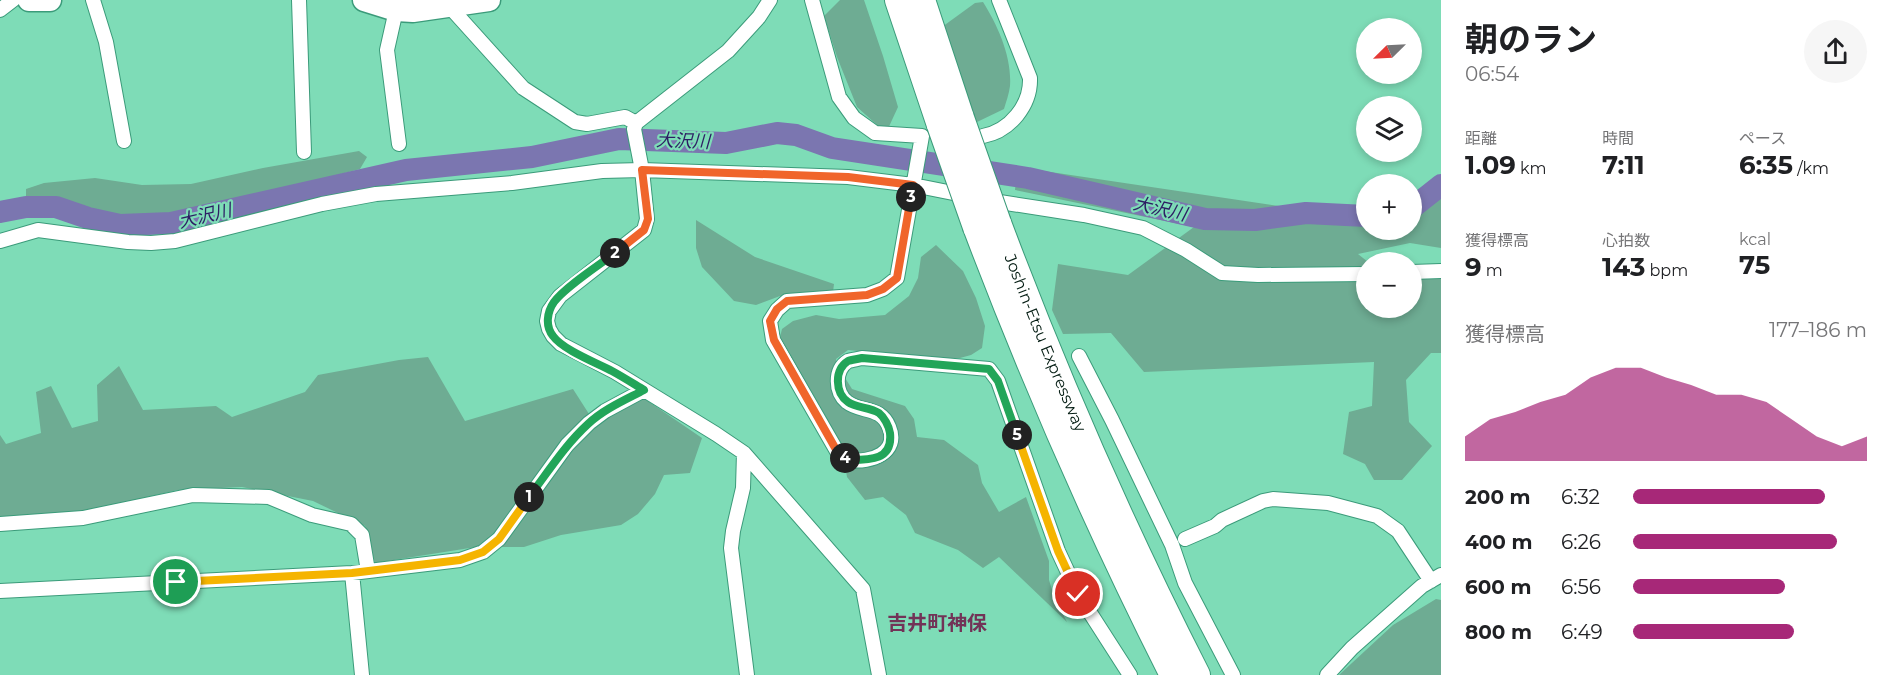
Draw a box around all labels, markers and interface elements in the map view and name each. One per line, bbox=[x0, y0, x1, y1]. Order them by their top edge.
north arrow bbox=[1356, 18, 1422, 84]
map controls bbox=[1356, 18, 1422, 318]
text: 朝のラン bbox=[1465, 19, 1597, 59]
button: share bbox=[1804, 20, 1867, 83]
text: 06:54 bbox=[1465, 62, 1519, 86]
button: layers bbox=[1356, 96, 1422, 162]
water label: 大沢川 bbox=[656, 129, 712, 153]
text: 距離 bbox=[1465, 129, 1497, 148]
text: 時間 bbox=[1602, 129, 1634, 148]
text: ペース bbox=[1739, 129, 1786, 148]
text: 1.09 bbox=[1465, 149, 1516, 181]
text: 7:11 bbox=[1602, 149, 1645, 181]
text: 6:35 bbox=[1739, 149, 1793, 181]
text: km bbox=[1516, 159, 1547, 178]
text: /km bbox=[1793, 159, 1829, 178]
button: + bbox=[1356, 174, 1422, 240]
pin: 3 bbox=[896, 182, 926, 212]
text: 3 bbox=[906, 187, 916, 206]
water label: 大沢川 bbox=[1131, 192, 1191, 226]
water label: 大沢川 bbox=[176, 199, 236, 233]
text: kcal bbox=[1739, 230, 1771, 249]
text: 獲得標高 bbox=[1465, 231, 1529, 250]
text: 心拍数 bbox=[1602, 231, 1650, 250]
pin: 2 bbox=[600, 238, 630, 268]
text: 2 bbox=[610, 243, 620, 262]
text: 75 bbox=[1739, 249, 1770, 281]
street label: Joshin-Etsu Expressway bbox=[1001, 250, 1091, 435]
text: 9 bbox=[1465, 251, 1482, 283]
text: 143 bbox=[1602, 251, 1645, 283]
button: − bbox=[1356, 252, 1422, 318]
text: m bbox=[1482, 261, 1503, 280]
text: bpm bbox=[1645, 261, 1688, 280]
text: 177–186 m bbox=[1769, 318, 1867, 342]
text: 獲得標高 bbox=[1465, 322, 1545, 346]
pin: 5 bbox=[1002, 420, 1032, 450]
text: 5 bbox=[1012, 425, 1022, 444]
pin: 4 bbox=[830, 443, 860, 473]
text: 4 bbox=[839, 448, 851, 467]
pin: 1 bbox=[514, 482, 544, 512]
text: 200 m bbox=[1465, 485, 1531, 509]
text: 6:32 bbox=[1561, 485, 1600, 509]
text: 1 bbox=[526, 487, 532, 506]
text: 400 m bbox=[1465, 530, 1533, 554]
text: 6:26 bbox=[1561, 530, 1601, 554]
pin bbox=[150, 556, 201, 607]
icon: arrive bbox=[159, 565, 192, 598]
pin bbox=[1052, 568, 1103, 619]
text: 600 m bbox=[1465, 575, 1532, 599]
text: 6:56 bbox=[1561, 575, 1601, 599]
icon: check bbox=[1061, 577, 1094, 610]
district label: 吉井町神保 bbox=[887, 611, 987, 635]
text: 800 m bbox=[1465, 620, 1532, 644]
text: 6:49 bbox=[1561, 620, 1603, 644]

